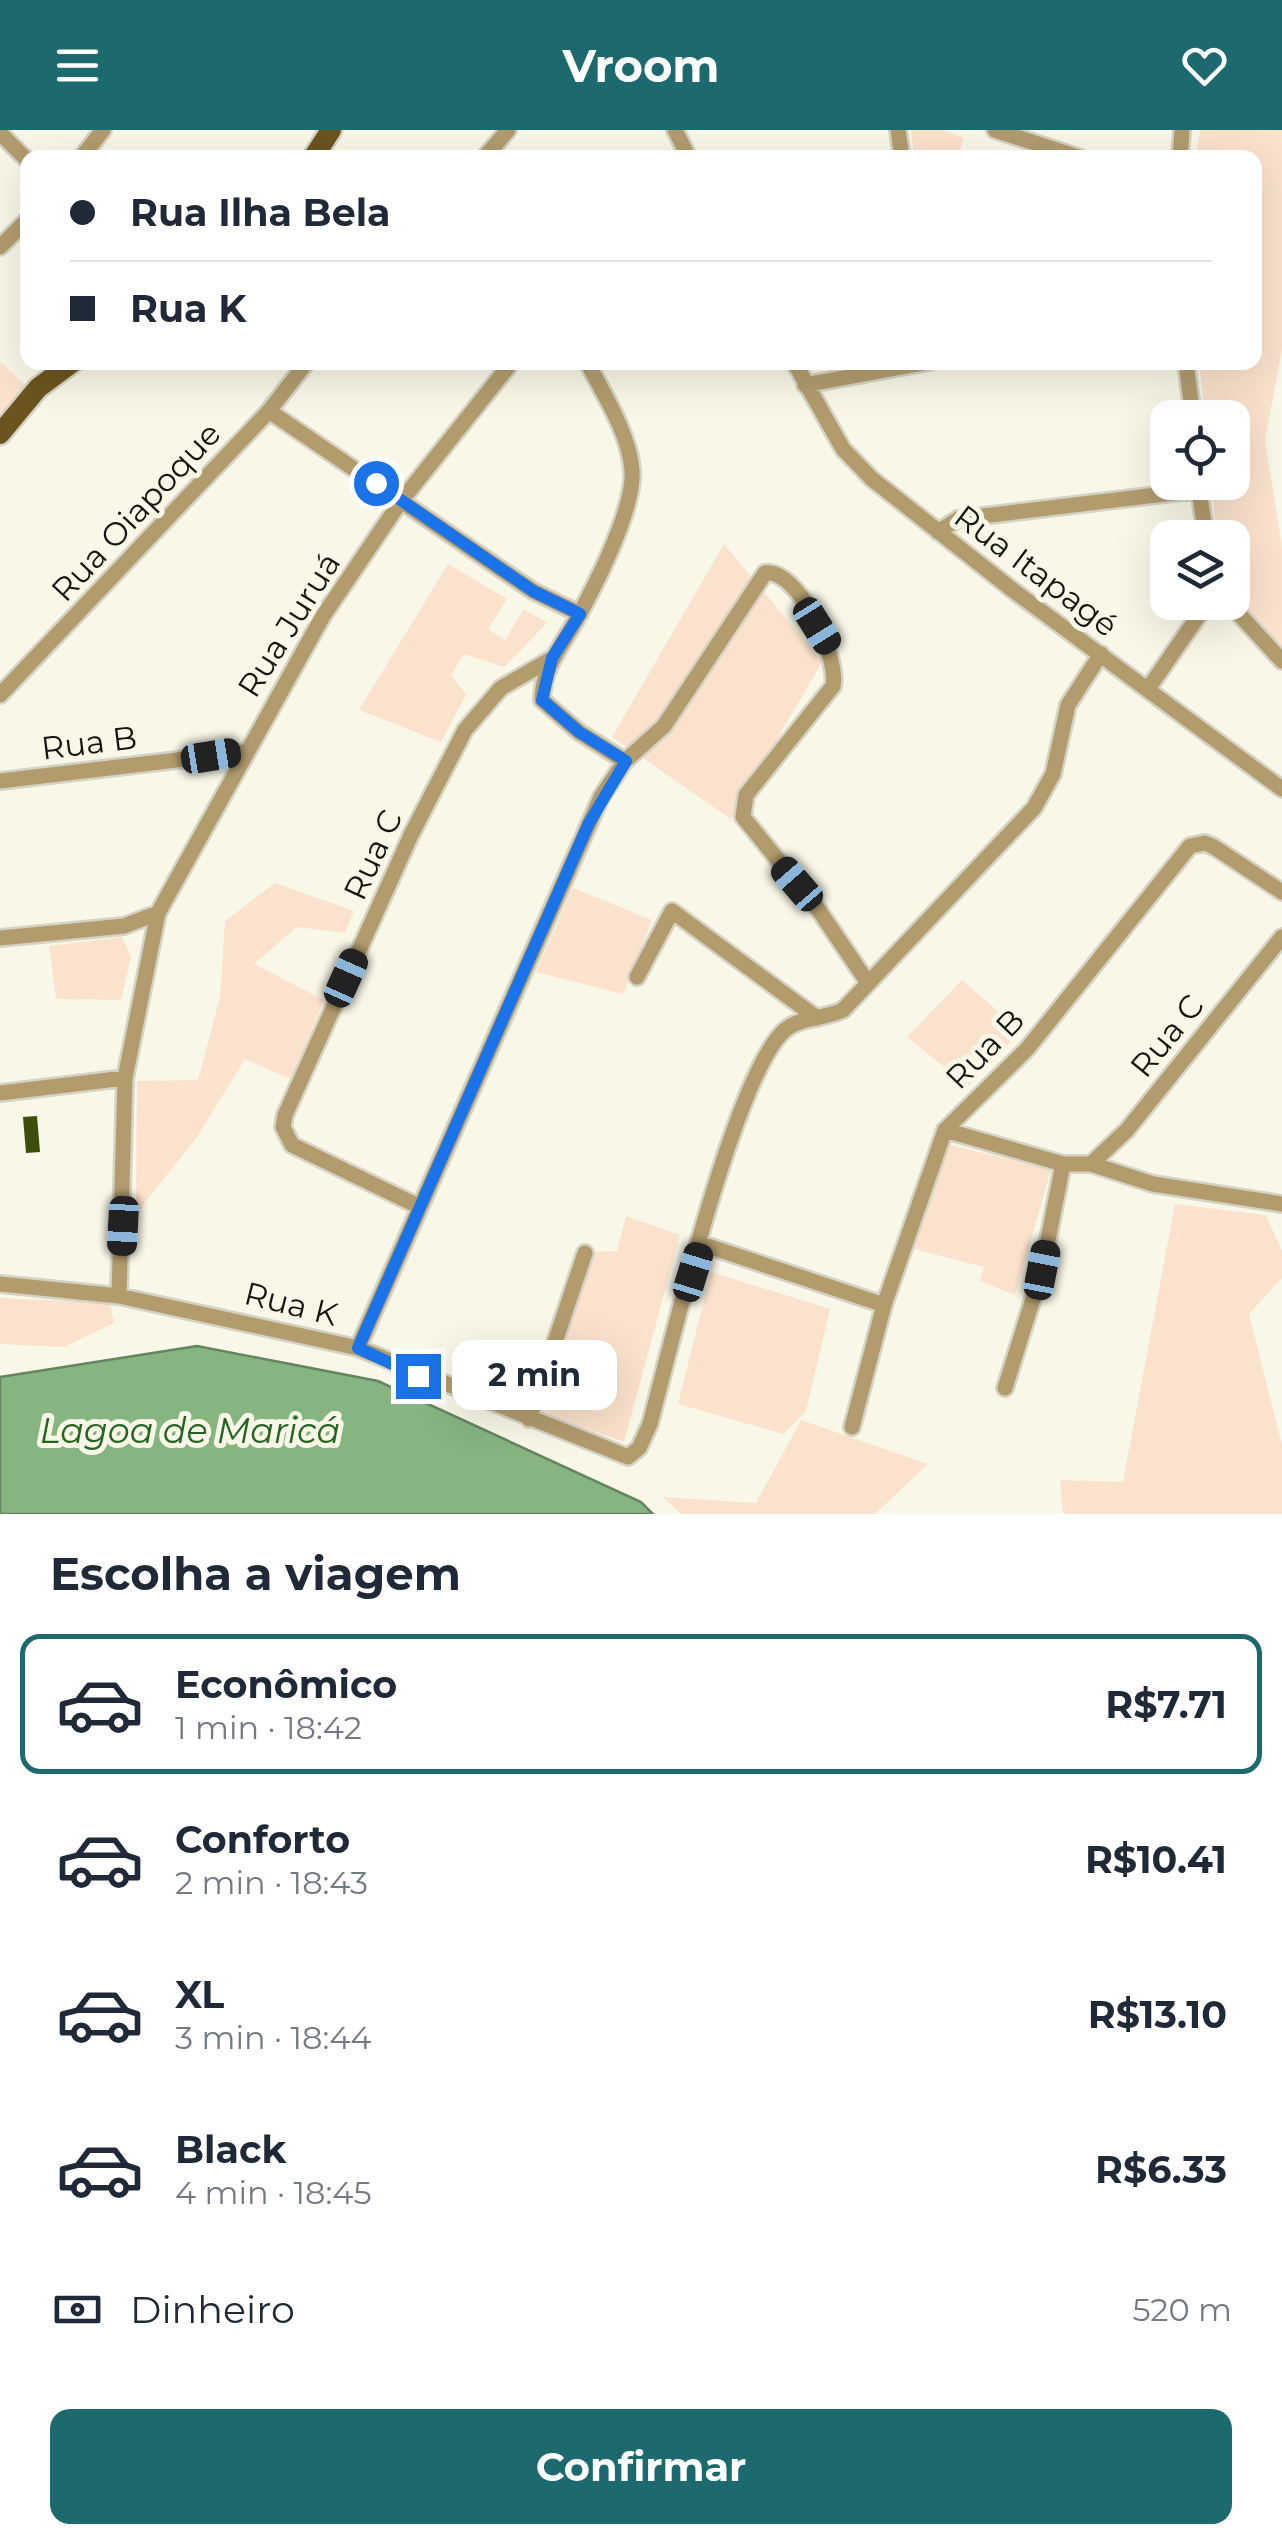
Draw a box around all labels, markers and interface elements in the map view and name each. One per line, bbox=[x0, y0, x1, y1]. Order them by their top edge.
icon: menu bbox=[50, 38, 105, 93]
text: Vroom bbox=[562, 38, 720, 93]
icon: heart bbox=[1177, 38, 1232, 93]
text: Rua Ilha Bela bbox=[130, 189, 391, 236]
text: Rua K bbox=[130, 285, 246, 332]
map controls bbox=[1150, 400, 1250, 620]
button: locate bbox=[1150, 400, 1250, 500]
street label: Rua Oiapoque bbox=[43, 414, 229, 609]
route start bbox=[354, 461, 399, 506]
street label: Rua Itapagé bbox=[947, 496, 1126, 645]
button: layers bbox=[1150, 520, 1250, 620]
street label: Rua Juruá bbox=[229, 545, 348, 704]
car bbox=[788, 593, 846, 659]
street label: Rua B bbox=[39, 717, 139, 768]
car bbox=[179, 736, 243, 776]
street label: Rua C bbox=[335, 804, 410, 906]
car bbox=[766, 852, 828, 916]
car bbox=[320, 944, 372, 1012]
street label: Rua C bbox=[1122, 987, 1212, 1085]
street label: Rua B bbox=[937, 1001, 1032, 1097]
car bbox=[106, 1195, 140, 1257]
car bbox=[1022, 1238, 1062, 1302]
car bbox=[670, 1239, 716, 1305]
street label: Rua K bbox=[240, 1273, 342, 1334]
callout: 2 min bbox=[453, 1341, 618, 1411]
route end bbox=[396, 1354, 441, 1399]
text: 2 min bbox=[488, 1355, 581, 1394]
water label: Lagoa de Maricá bbox=[40, 1409, 340, 1452]
text: Escolha a viagem bbox=[50, 1546, 461, 1601]
icon: car bbox=[55, 1659, 145, 1749]
text: Econômico bbox=[175, 1661, 397, 1708]
text: R$7.71 bbox=[1105, 1681, 1227, 1728]
text: 1 min · 18:42 bbox=[175, 1708, 362, 1747]
icon: car bbox=[55, 1814, 145, 1904]
text: Conforto bbox=[175, 1816, 350, 1863]
text: R$10.41 bbox=[1085, 1836, 1227, 1883]
text: 2 min · 18:43 bbox=[175, 1863, 368, 1902]
icon: car bbox=[55, 1969, 145, 2059]
text: XL bbox=[175, 1971, 224, 2018]
text: R$13.10 bbox=[1088, 1991, 1227, 2038]
text: 3 min · 18:44 bbox=[175, 2018, 372, 2057]
icon: car bbox=[55, 2124, 145, 2214]
text: Black bbox=[175, 2126, 286, 2173]
text: R$6.33 bbox=[1095, 2146, 1227, 2193]
text: 4 min · 18:45 bbox=[175, 2173, 372, 2212]
icon: cash bbox=[50, 2282, 105, 2337]
text: Dinheiro bbox=[130, 2286, 295, 2333]
text: 520 m bbox=[1132, 2290, 1232, 2329]
button: Confirmar bbox=[50, 2409, 1232, 2524]

